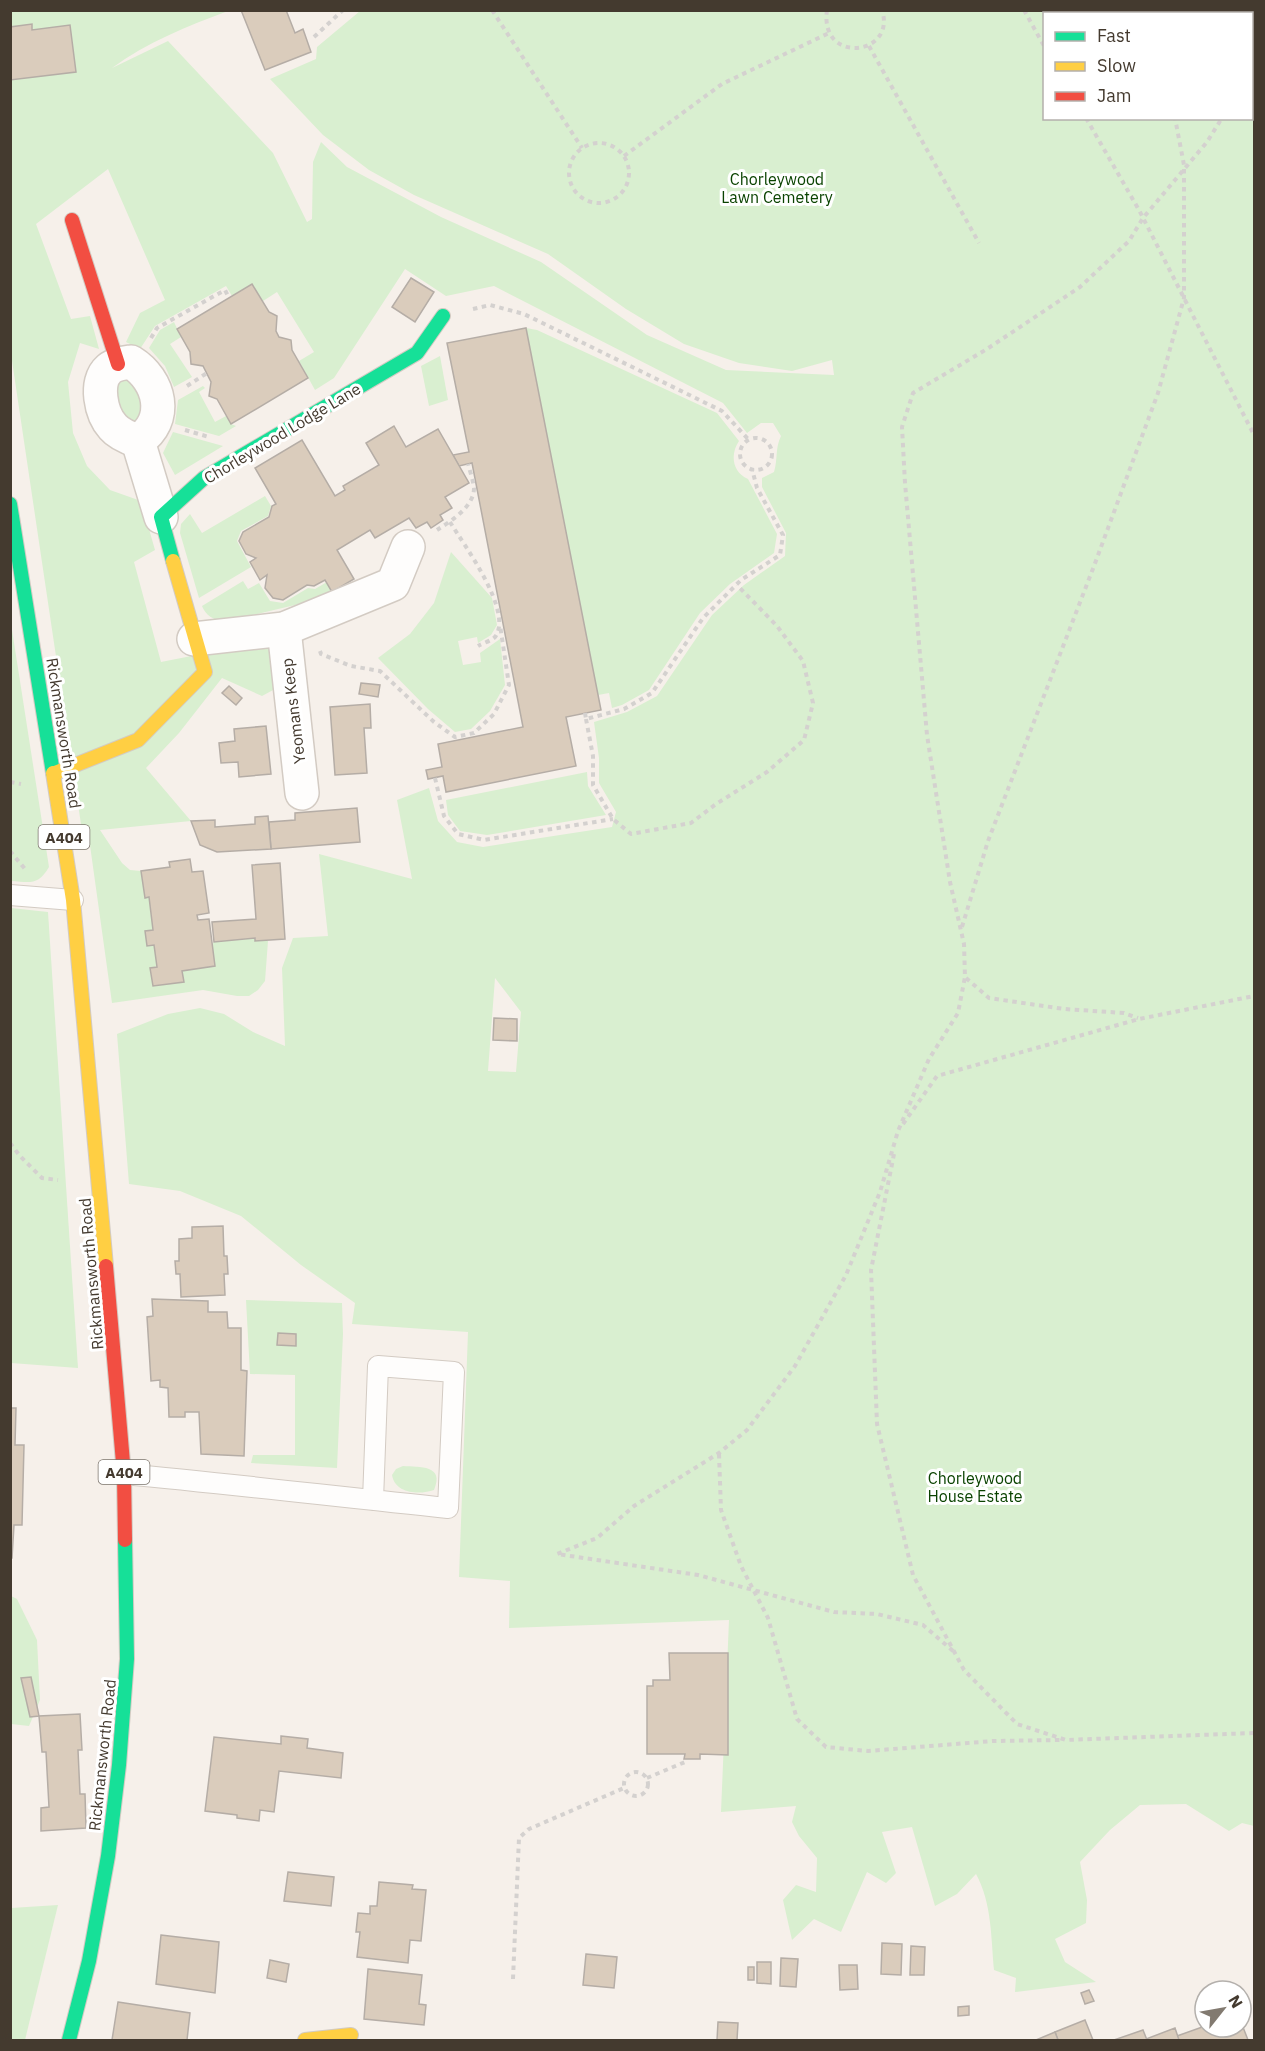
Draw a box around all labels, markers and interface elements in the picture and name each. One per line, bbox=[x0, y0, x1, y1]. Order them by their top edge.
legend bbox=[1043, 12, 1253, 120]
text: Fast bbox=[1097, 24, 1131, 47]
text: Slow bbox=[1097, 54, 1136, 77]
text: Jam bbox=[1097, 84, 1132, 107]
park label: Chorleywood Lawn Cemetery bbox=[721, 169, 833, 207]
street label: Chorleywood Lodge Lane bbox=[200, 378, 364, 488]
street label: Rickmansworth Road bbox=[42, 656, 86, 810]
street label: Yeomans Keep bbox=[277, 657, 309, 765]
road number: A404 bbox=[38, 825, 90, 849]
street label: Rickmansworth Road bbox=[74, 1197, 108, 1351]
road number: A404 bbox=[98, 1460, 150, 1484]
park label: Chorleywood House Estate bbox=[927, 1468, 1023, 1506]
street label: Rickmansworth Road bbox=[84, 1678, 120, 1832]
north arrow bbox=[1193, 1979, 1253, 2039]
text: N bbox=[1224, 1991, 1247, 2011]

